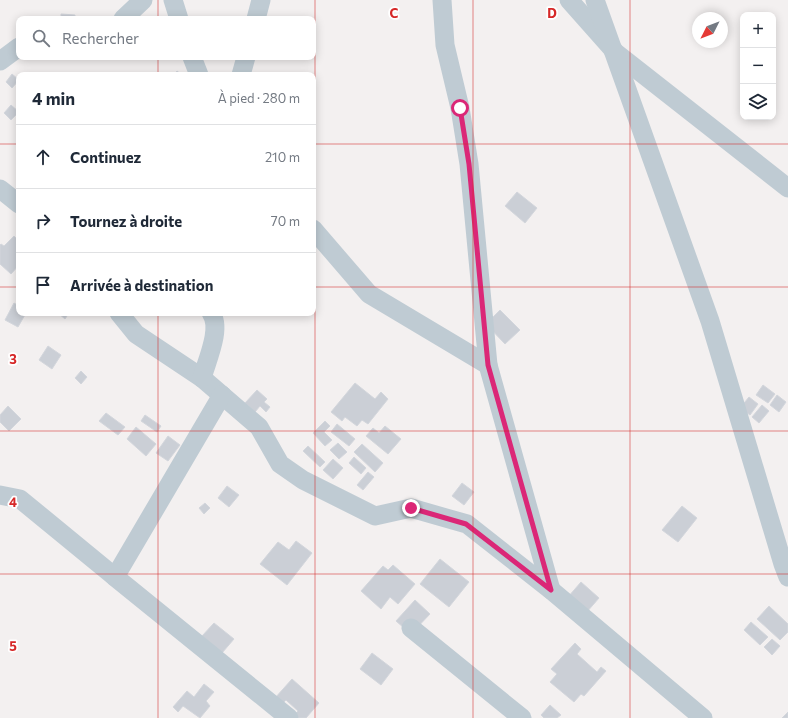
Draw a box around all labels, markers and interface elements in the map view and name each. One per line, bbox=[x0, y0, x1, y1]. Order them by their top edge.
text: C bbox=[390, 5, 399, 21]
text: D bbox=[547, 5, 557, 21]
north arrow bbox=[692, 12, 728, 48]
map controls bbox=[740, 12, 776, 120]
button: + bbox=[740, 12, 776, 48]
search box bbox=[16, 16, 316, 60]
icon: search bbox=[30, 27, 52, 49]
text: Rechercher bbox=[62, 29, 139, 47]
button: − bbox=[740, 48, 776, 84]
button: layers bbox=[740, 84, 776, 120]
text: 4 min bbox=[32, 88, 75, 109]
text: À pied · 280 m bbox=[218, 90, 300, 106]
route start bbox=[451, 99, 469, 117]
icon: ahead bbox=[32, 146, 54, 168]
text: Continuez bbox=[70, 148, 141, 166]
text: 210 m bbox=[265, 149, 300, 165]
icon: right bbox=[32, 210, 54, 232]
text: Tournez à droite bbox=[70, 212, 182, 230]
text: 70 m bbox=[271, 213, 300, 229]
icon: arrive bbox=[32, 274, 54, 296]
text: Arrivée à destination bbox=[70, 276, 213, 294]
text: 3 bbox=[9, 351, 17, 367]
text: 4 bbox=[9, 494, 17, 510]
route end bbox=[402, 499, 420, 517]
text: 5 bbox=[9, 638, 17, 654]

